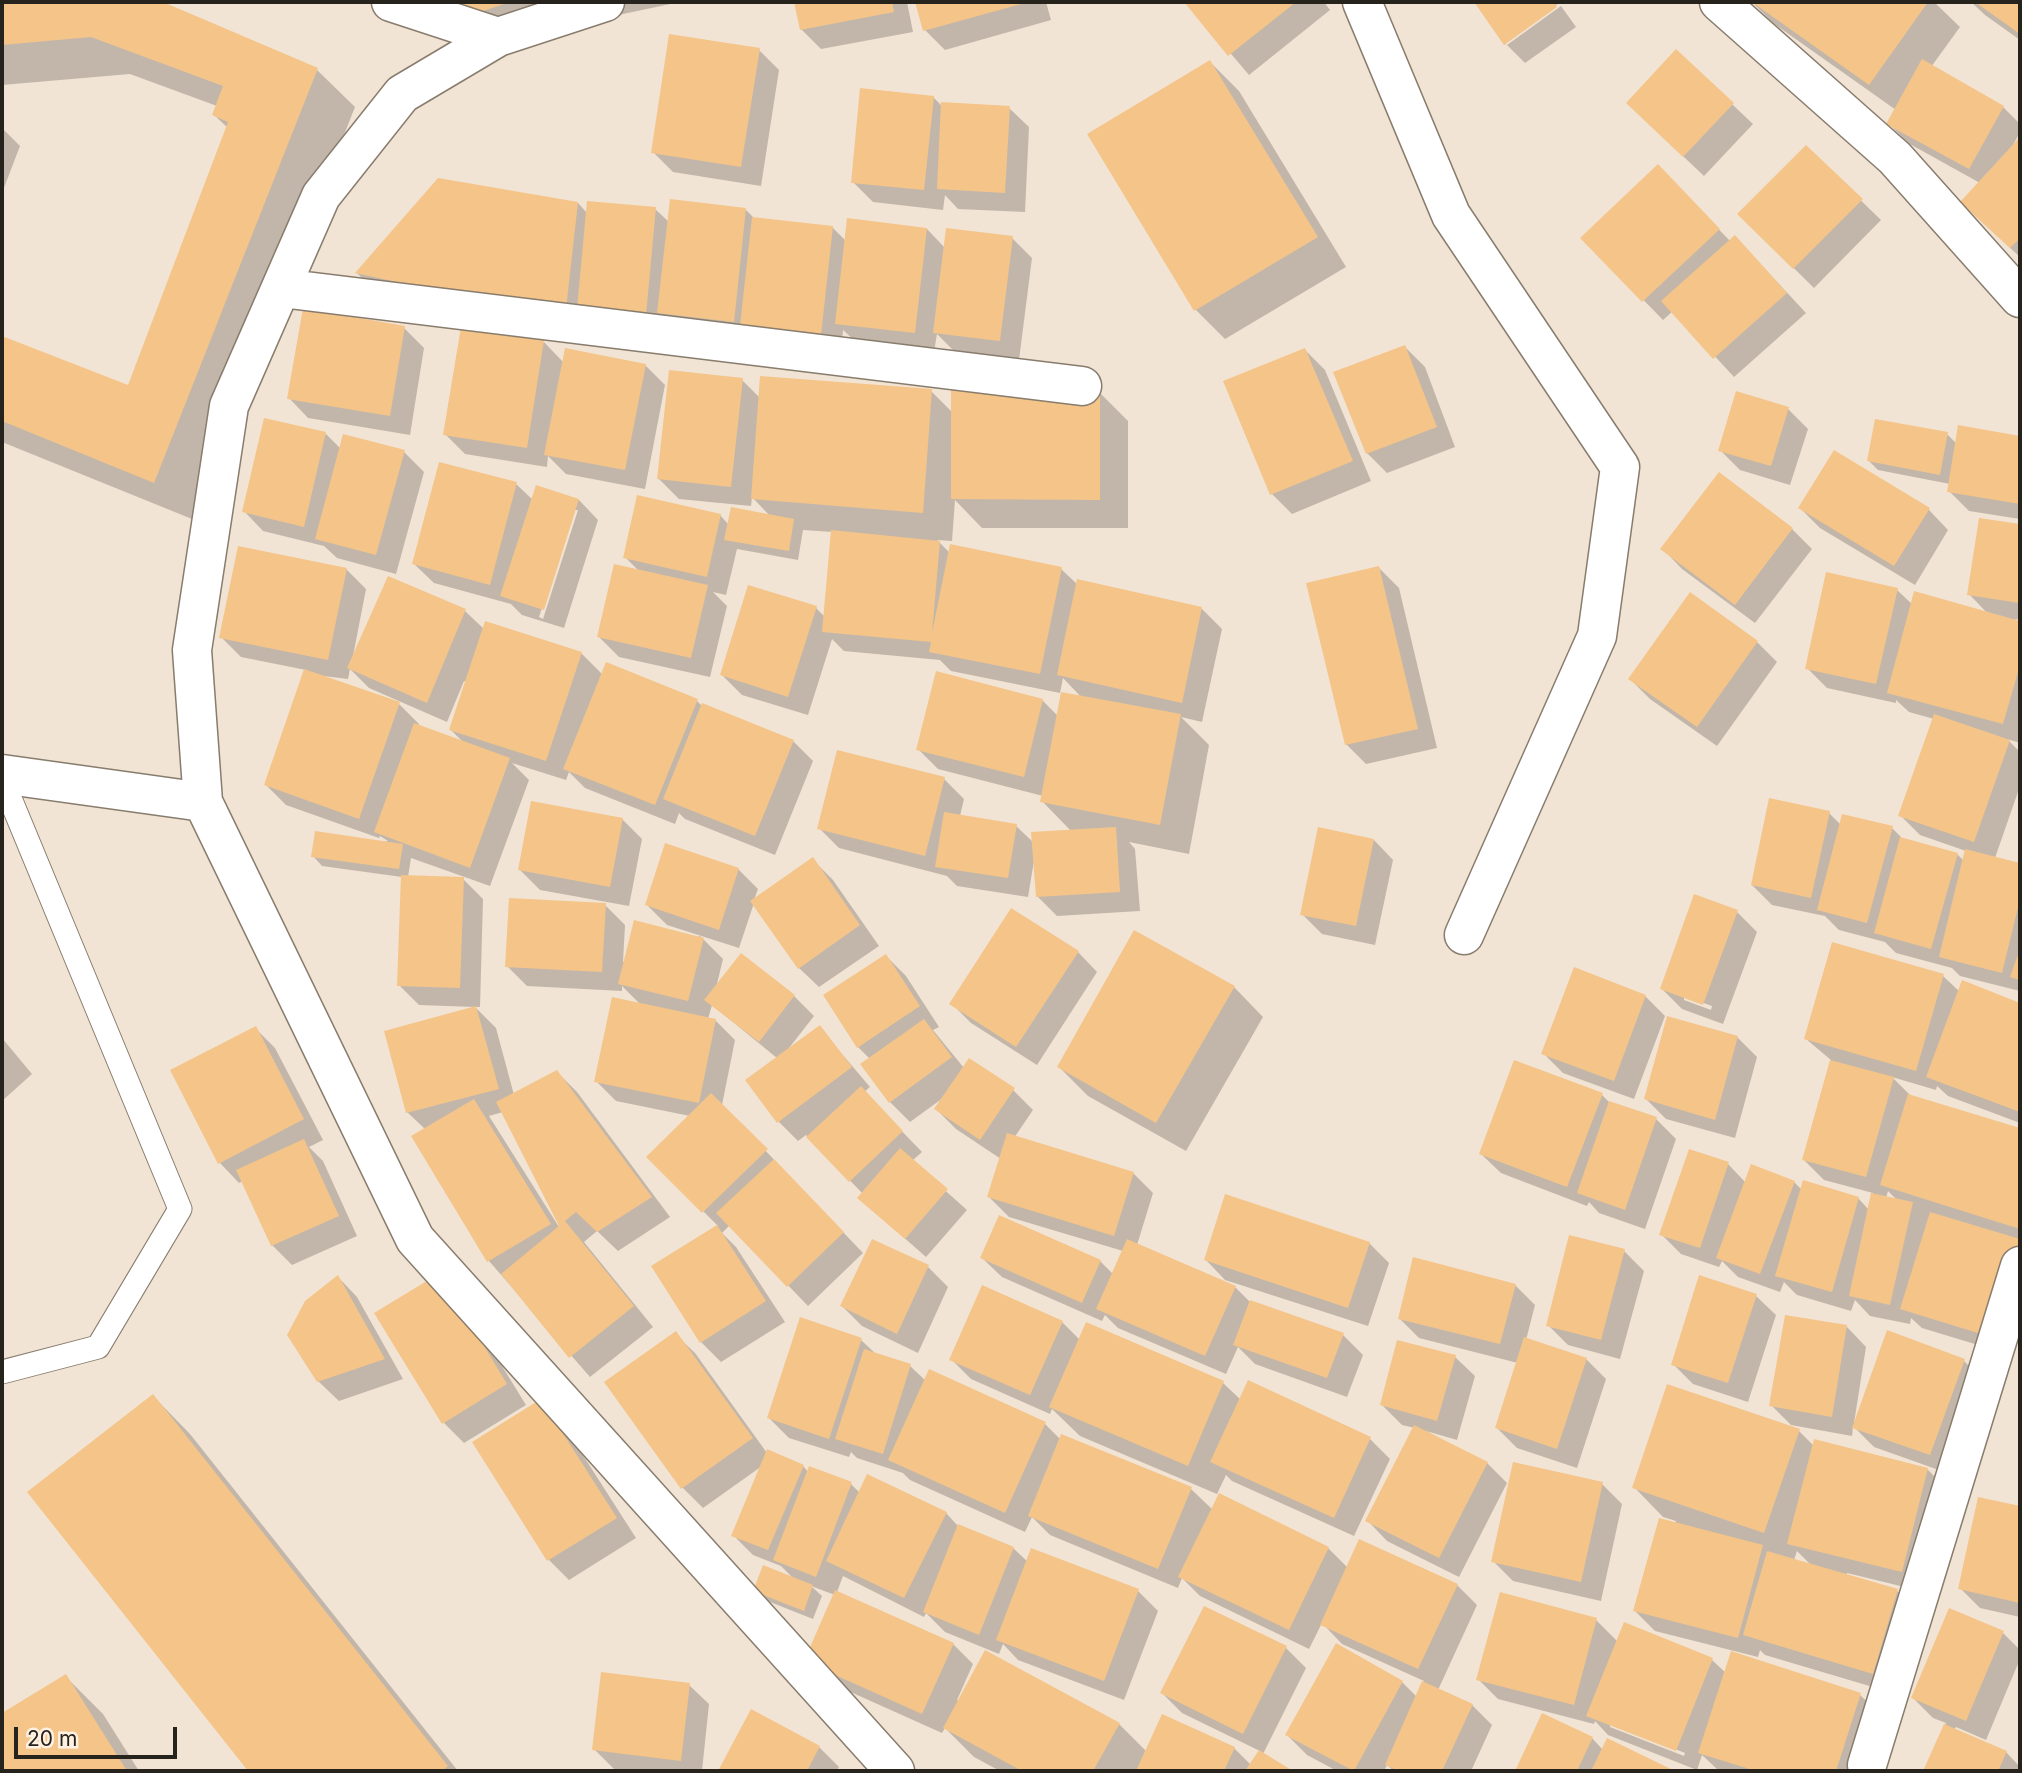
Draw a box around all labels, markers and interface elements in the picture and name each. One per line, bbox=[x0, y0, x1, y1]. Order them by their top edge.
scale bar bbox=[18, 1714, 180, 1758]
text: 20 m bbox=[27, 1726, 77, 1751]

